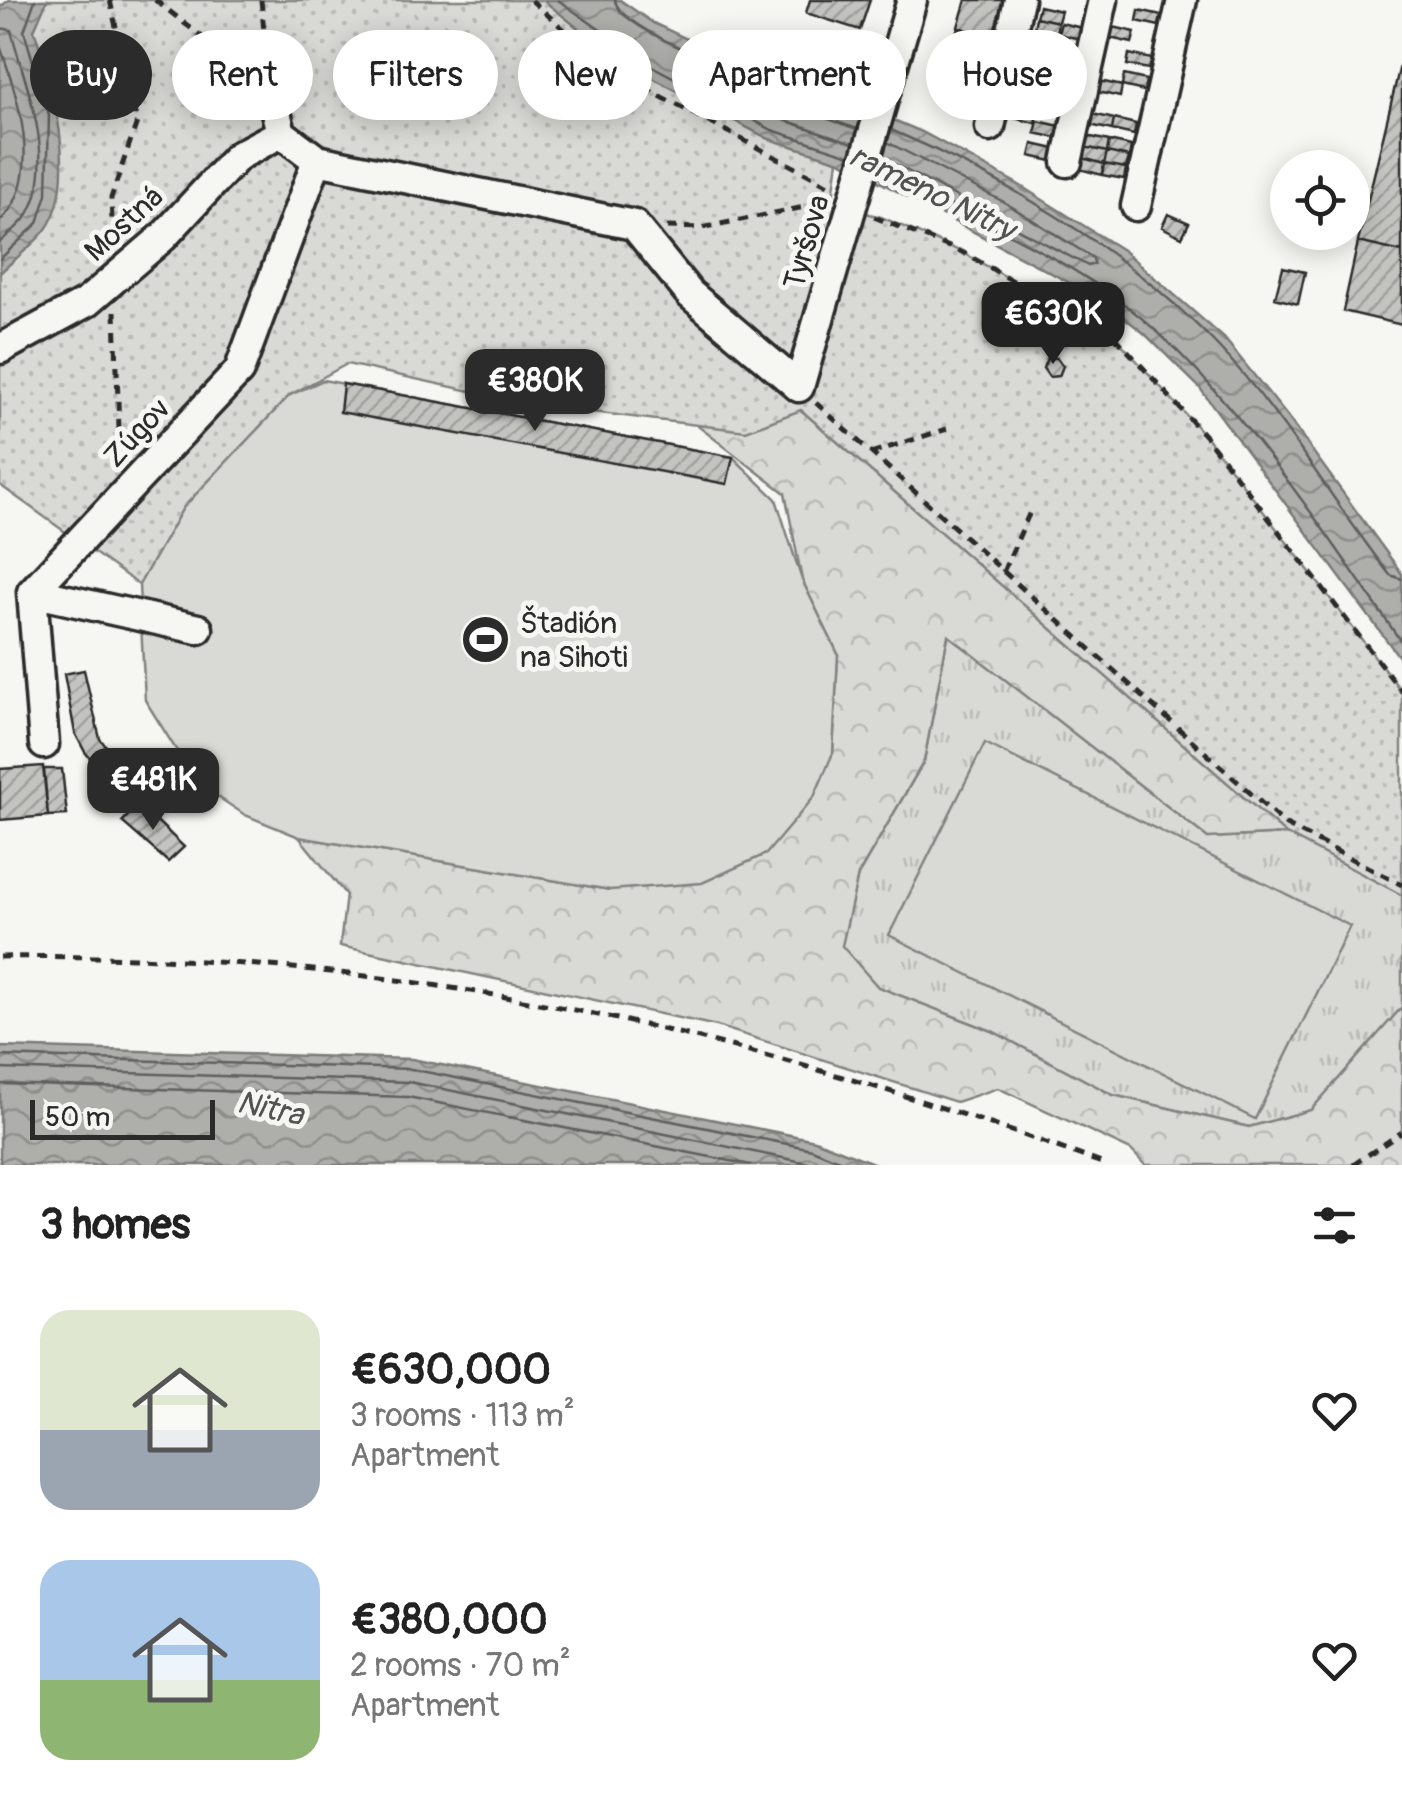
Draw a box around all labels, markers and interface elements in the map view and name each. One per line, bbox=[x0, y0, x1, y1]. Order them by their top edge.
chip: Buy bbox=[30, 30, 152, 120]
chip: Rent bbox=[172, 30, 313, 120]
chip: Filters bbox=[333, 30, 498, 120]
chip: New bbox=[518, 30, 652, 120]
chip: Apartment bbox=[672, 30, 906, 120]
chip: House bbox=[926, 30, 1087, 120]
water label: rameno Nitry bbox=[843, 136, 1025, 252]
map controls bbox=[1270, 150, 1370, 250]
button: locate bbox=[1270, 150, 1370, 250]
street label: Mostná bbox=[77, 178, 171, 270]
street label: Tyršova bbox=[776, 191, 838, 293]
pin: €630K bbox=[983, 282, 1123, 367]
text: €630K bbox=[1004, 294, 1102, 334]
pin: €380K bbox=[465, 349, 605, 434]
text: €380K bbox=[487, 361, 583, 401]
street label: Zúgov bbox=[96, 391, 178, 475]
place label: Štadión na Sihoti bbox=[520, 605, 628, 676]
sports icon: Štadión na Sihoti bbox=[459, 614, 511, 666]
pin: €481K bbox=[83, 748, 223, 833]
text: €481K bbox=[109, 760, 197, 800]
water label: Nitra bbox=[233, 1083, 309, 1136]
scale bar bbox=[30, 1095, 215, 1140]
text: 50 m bbox=[45, 1100, 110, 1135]
icon: filters bbox=[1307, 1198, 1362, 1253]
text: 3 homes bbox=[40, 1199, 190, 1251]
text: €630,000 bbox=[350, 1344, 551, 1396]
icon: home bbox=[120, 1350, 240, 1470]
icon: heart bbox=[1307, 1383, 1362, 1438]
text: 3 rooms · 113 m² bbox=[350, 1396, 575, 1436]
text: Apartment bbox=[350, 1436, 499, 1476]
text: €380,000 bbox=[350, 1594, 548, 1646]
icon: home bbox=[120, 1600, 240, 1720]
icon: heart bbox=[1307, 1633, 1362, 1688]
text: 2 rooms · 70 m² bbox=[350, 1646, 571, 1686]
text: Apartment bbox=[350, 1686, 499, 1726]

